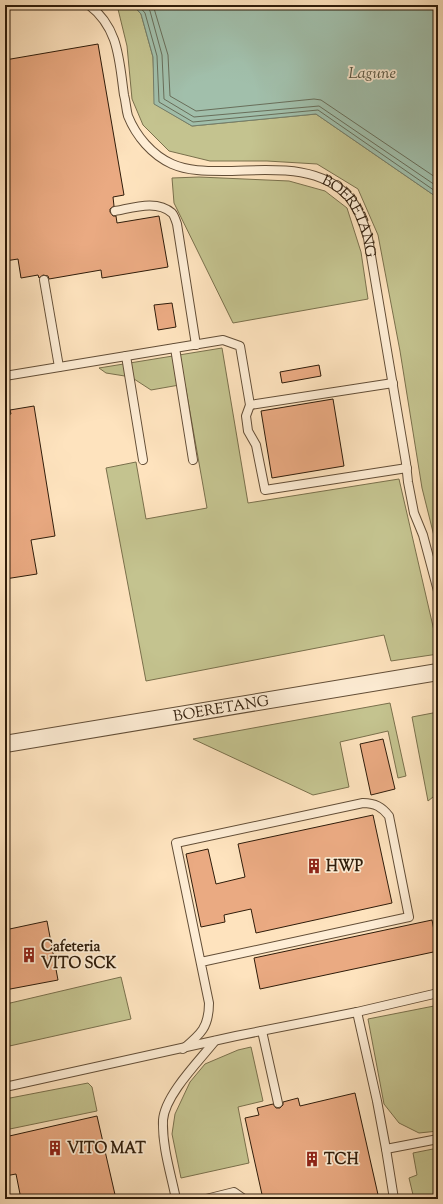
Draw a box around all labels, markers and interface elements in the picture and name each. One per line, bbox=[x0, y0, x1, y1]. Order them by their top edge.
water label: Lagune bbox=[348, 63, 396, 86]
street label: BOERETANG bbox=[318, 171, 380, 259]
street label: BOERETANG bbox=[172, 691, 271, 728]
building icon: HWP bbox=[305, 857, 323, 875]
place label: HWP bbox=[326, 857, 364, 878]
place label: Cafeteria VITO SCK bbox=[41, 937, 117, 975]
building icon: Cafeteria VITO SCK bbox=[20, 946, 38, 964]
building icon: VITO MAT bbox=[46, 1139, 64, 1157]
place label: VITO MAT bbox=[67, 1139, 146, 1160]
building icon: TCH bbox=[303, 1150, 321, 1168]
place label: TCH bbox=[324, 1150, 359, 1171]

